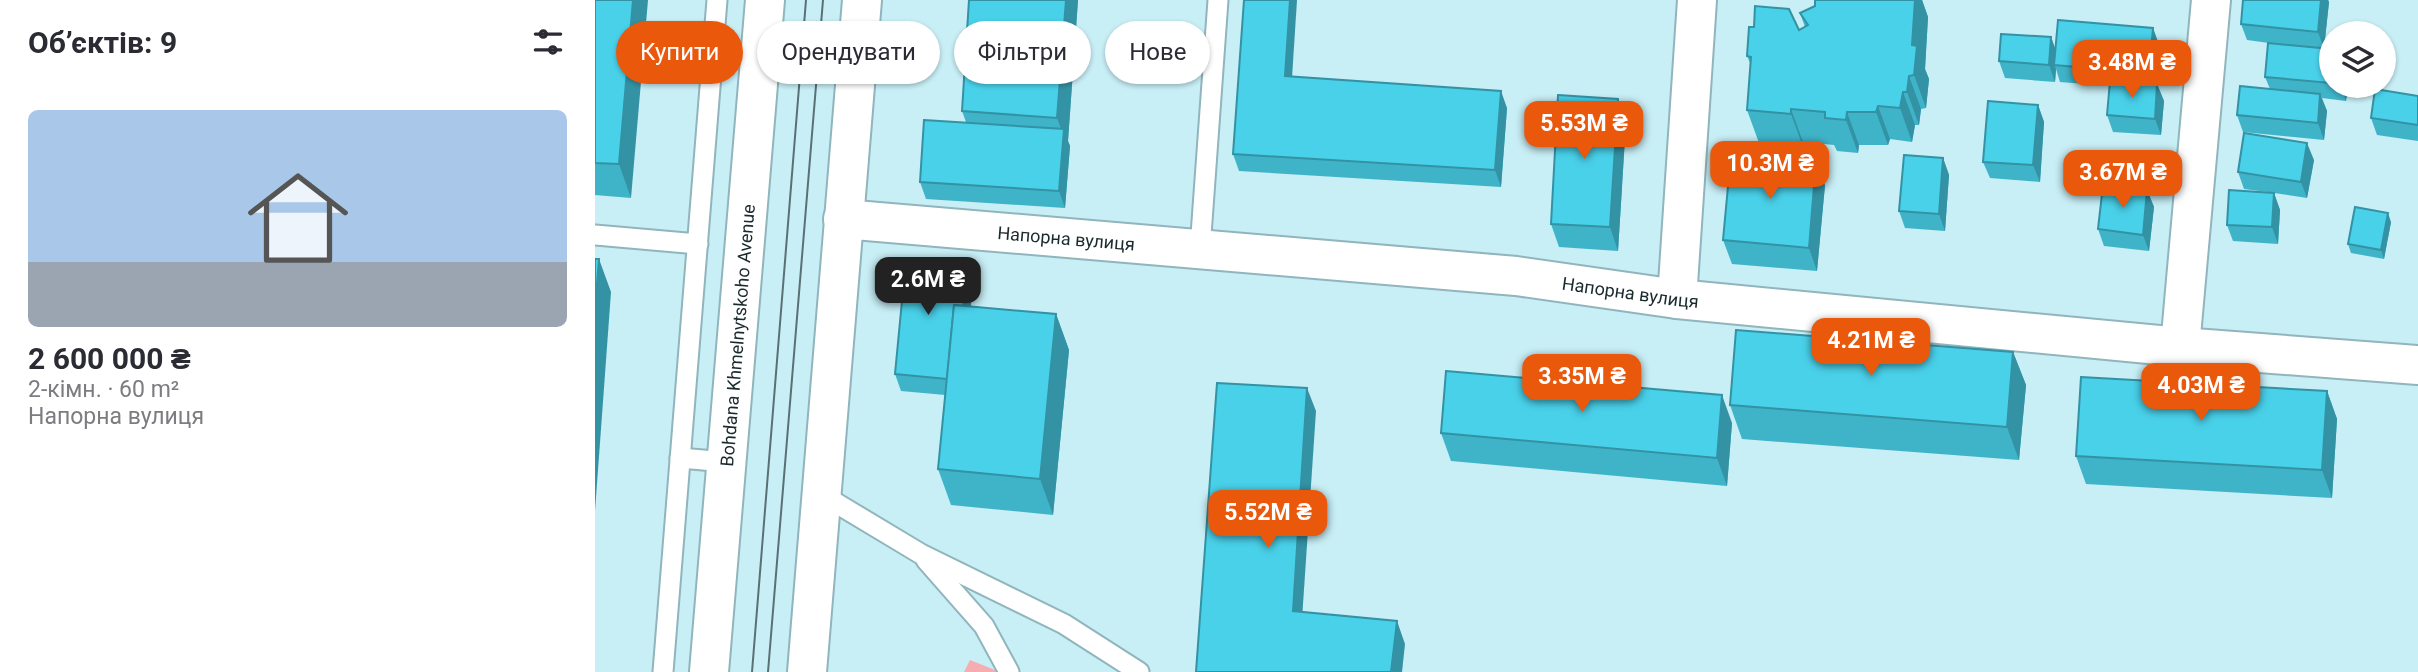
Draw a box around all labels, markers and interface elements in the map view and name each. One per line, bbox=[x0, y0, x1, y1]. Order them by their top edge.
chip: Купити bbox=[616, 21, 743, 84]
chip: Орендувати bbox=[757, 21, 940, 84]
chip: Фільтри bbox=[954, 21, 1091, 84]
chip: Нове bbox=[1105, 21, 1210, 84]
map controls bbox=[2319, 21, 2396, 98]
button: layers bbox=[2319, 21, 2396, 98]
icon: filters bbox=[529, 23, 567, 61]
text: Об’єктів: 9 bbox=[28, 25, 177, 60]
pin: 3.48M ₴ bbox=[2067, 41, 2197, 100]
text: 3.48M ₴ bbox=[2088, 49, 2176, 76]
pin: 5.53M ₴ bbox=[1519, 102, 1649, 161]
text: 5.53M ₴ bbox=[1540, 110, 1628, 137]
pin: 10.3M ₴ bbox=[1705, 142, 1835, 201]
text: 10.3M ₴ bbox=[1726, 150, 1814, 177]
pin: 3.67M ₴ bbox=[2058, 150, 2188, 210]
icon: home bbox=[235, 155, 361, 281]
text: 3.67M ₴ bbox=[2079, 159, 2167, 186]
street label: Bohdana Khmelnytskoho Avenue bbox=[716, 203, 758, 467]
street label: Напорна вулиця bbox=[997, 222, 1136, 254]
pin: 2.6M ₴ bbox=[871, 258, 985, 317]
text: 2.6M ₴ bbox=[891, 266, 965, 293]
street label: Напорна вулиця bbox=[1561, 272, 1700, 312]
pin: 4.21M ₴ bbox=[1806, 318, 1936, 378]
text: 4.21M ₴ bbox=[1827, 327, 1915, 354]
text: 2 600 000 ₴ bbox=[28, 341, 191, 376]
pin: 3.35M ₴ bbox=[1517, 354, 1647, 414]
text: 3.35M ₴ bbox=[1538, 363, 1626, 390]
pin: 4.03M ₴ bbox=[2136, 364, 2266, 423]
text: 4.03M ₴ bbox=[2157, 372, 2245, 399]
text: 2-кімн. · 60 m² bbox=[28, 376, 179, 403]
text: Напорна вулиця bbox=[28, 403, 204, 430]
pin: 5.52M ₴ bbox=[1203, 490, 1333, 550]
text: 5.52M ₴ bbox=[1224, 499, 1312, 526]

